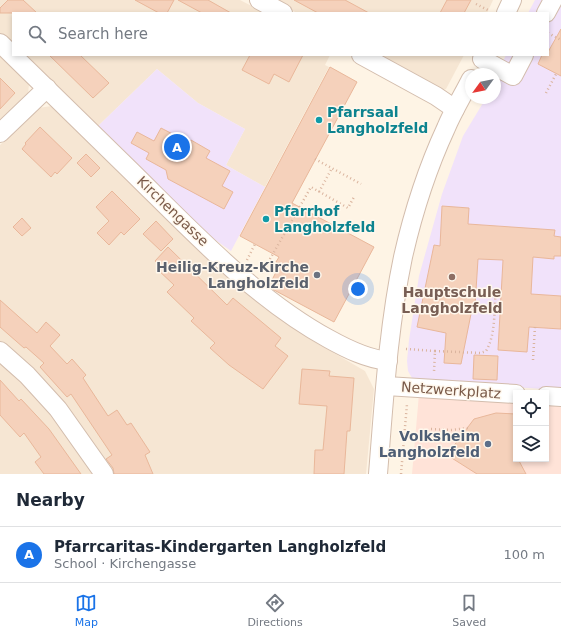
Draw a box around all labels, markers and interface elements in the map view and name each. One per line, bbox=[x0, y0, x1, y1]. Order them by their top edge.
search box bbox=[12, 12, 549, 56]
icon: search bbox=[26, 23, 48, 45]
text: Search here bbox=[58, 25, 148, 43]
north arrow bbox=[465, 68, 501, 104]
place label: Pfarrsaal Langholzfeld bbox=[327, 104, 428, 136]
marker: Pfarrsaal Langholzfeld bbox=[314, 115, 324, 125]
pin: A bbox=[164, 132, 190, 162]
street label: Kirchengasse bbox=[134, 173, 212, 249]
place label: Pfarrhof Langholzfeld bbox=[274, 203, 375, 235]
marker: Pfarrhof Langholzfeld bbox=[261, 214, 271, 224]
place label: Heilig-Kreuz-Kirche Langholzfeld bbox=[156, 259, 309, 291]
marker: Heilig-Kreuz-Kirche Langholzfeld bbox=[312, 270, 322, 280]
marker: Hauptschule Langholzfeld bbox=[447, 272, 457, 282]
your location bbox=[348, 279, 368, 299]
place label: Hauptschule Langholzfeld bbox=[401, 284, 503, 316]
street label: Netzwerkplatz bbox=[401, 379, 501, 401]
map controls bbox=[513, 390, 549, 462]
button: locate bbox=[513, 390, 549, 426]
button: layers bbox=[513, 426, 549, 462]
place label: Volksheim Langholzfeld bbox=[379, 428, 480, 460]
marker: Volksheim Langholzfeld bbox=[483, 439, 493, 449]
text: Nearby bbox=[16, 490, 85, 510]
text: Pfarrcaritas-Kindergarten Langholzfeld bbox=[54, 538, 386, 556]
text: A bbox=[24, 547, 34, 562]
text: 100 m bbox=[503, 547, 545, 562]
text: School · Kirchengasse bbox=[54, 556, 196, 571]
tab: Map bbox=[75, 592, 98, 629]
tab: Directions bbox=[247, 592, 303, 629]
tab: Saved bbox=[452, 592, 486, 629]

